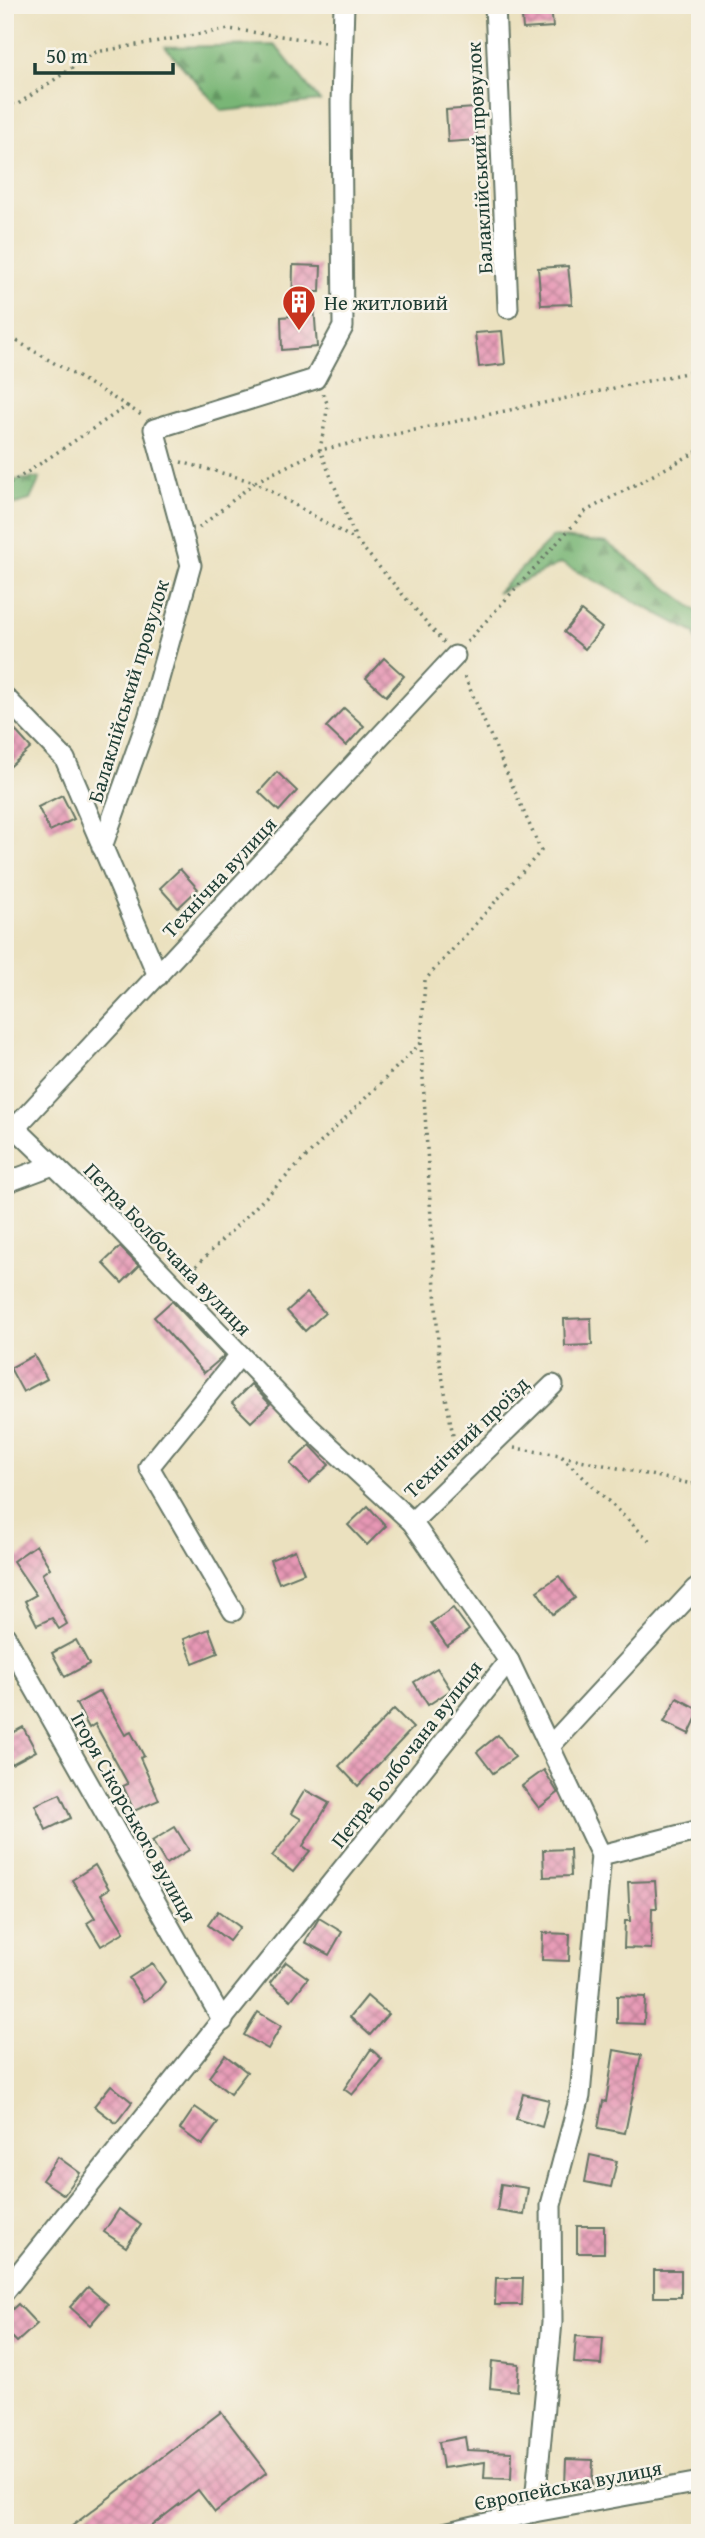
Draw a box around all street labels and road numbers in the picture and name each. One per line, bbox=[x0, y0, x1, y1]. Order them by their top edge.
street label: Балаклійський провулок bbox=[457, 41, 501, 275]
street label: Балаклійський провулок bbox=[79, 575, 177, 807]
street label: Технічна вулиця bbox=[154, 809, 284, 945]
street label: Петра Болбочана вулиця bbox=[77, 1155, 260, 1343]
street label: Технічний проїзд bbox=[396, 1368, 536, 1505]
street label: Петра Болбочана вулиця bbox=[323, 1653, 489, 1854]
street label: Ігоря Сікорського вулиця bbox=[63, 1706, 205, 1928]
street label: Європейська вулиця bbox=[472, 2452, 665, 2518]

